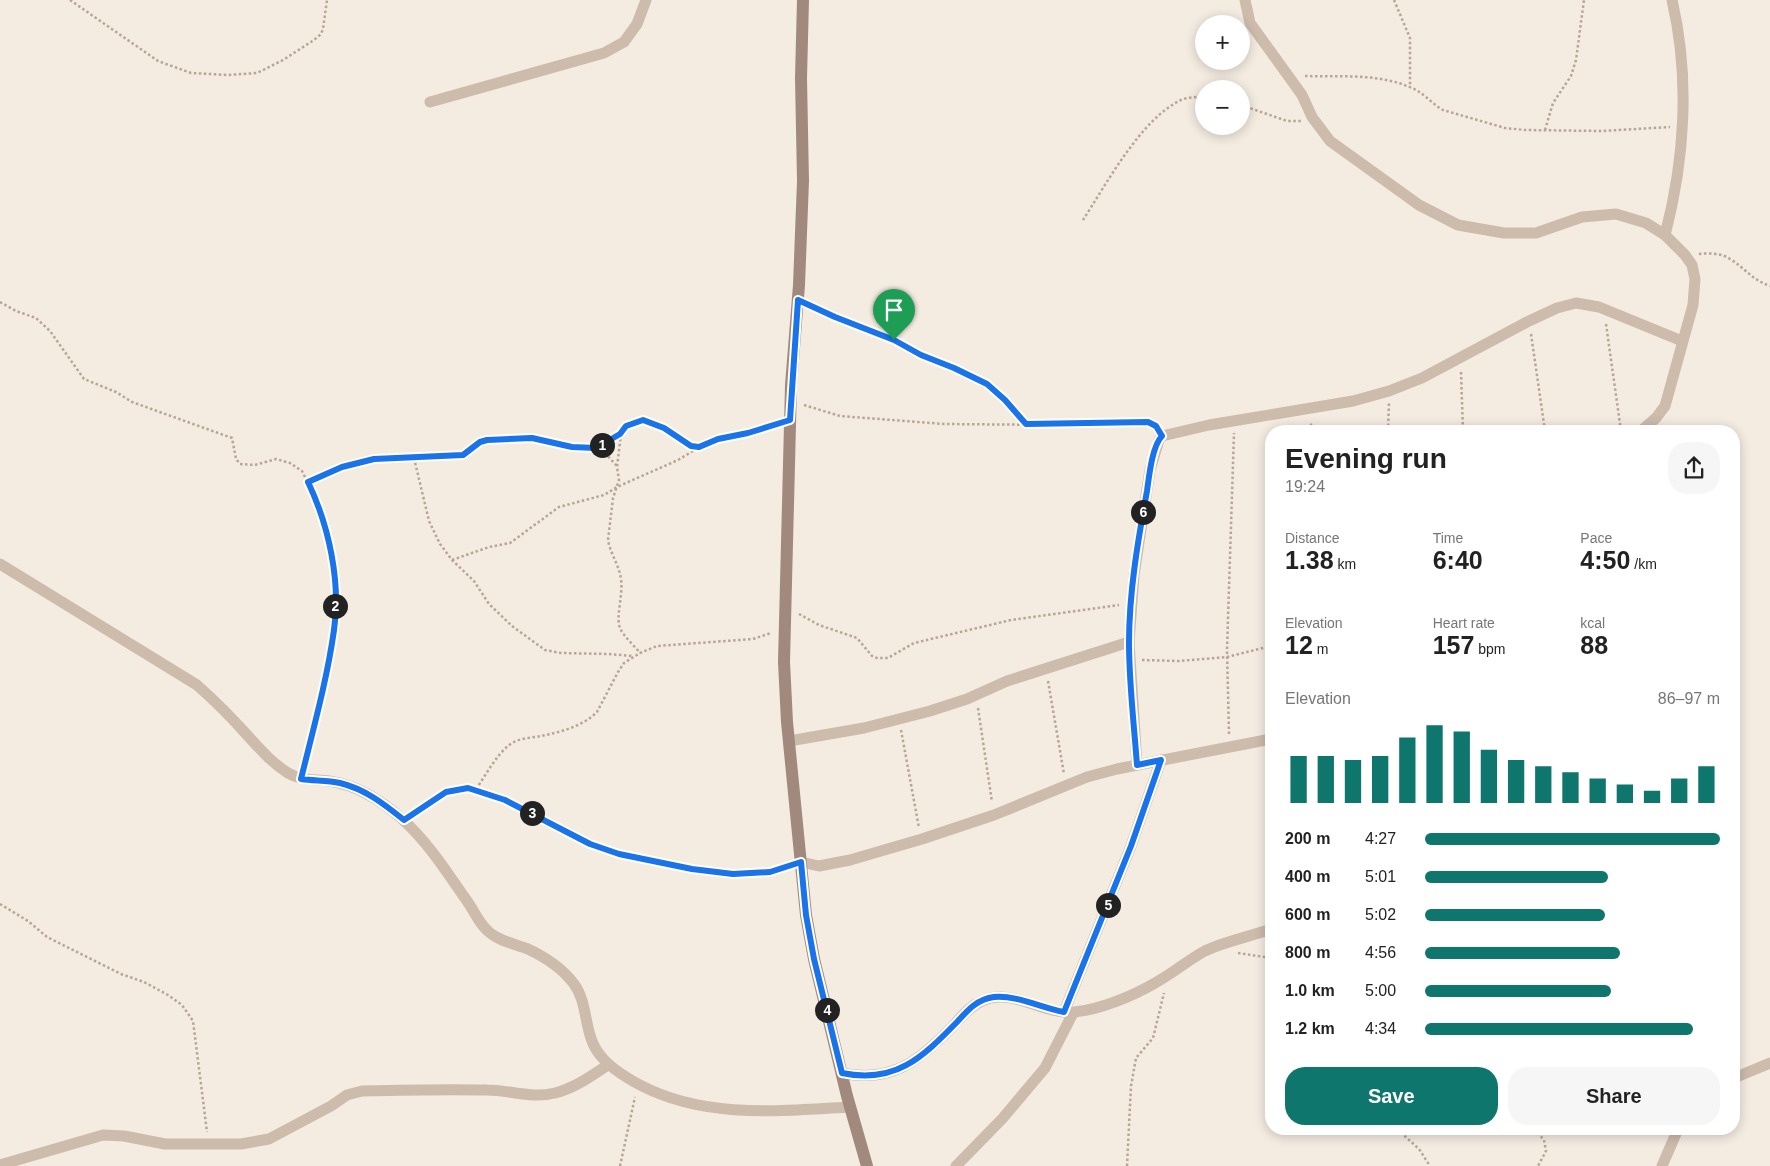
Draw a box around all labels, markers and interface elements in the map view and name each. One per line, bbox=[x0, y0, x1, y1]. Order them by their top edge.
map controls bbox=[1195, 15, 1250, 135]
button: + bbox=[1195, 15, 1250, 70]
button: − bbox=[1195, 80, 1250, 135]
pin bbox=[873, 289, 915, 340]
icon: arrive bbox=[880, 296, 908, 324]
pin: 1 bbox=[590, 432, 614, 458]
text: 1 bbox=[599, 437, 606, 453]
button: share bbox=[1668, 442, 1720, 494]
text: Evening run bbox=[1285, 443, 1447, 474]
text: 19:24 bbox=[1285, 478, 1325, 495]
pin: 6 bbox=[1130, 500, 1156, 524]
text: 6 bbox=[1140, 504, 1147, 520]
text: Distance bbox=[1285, 530, 1339, 546]
text: Time bbox=[1433, 530, 1463, 546]
text: Pace bbox=[1580, 530, 1612, 546]
text: 1.38 bbox=[1285, 546, 1334, 574]
text: 6:40 bbox=[1433, 546, 1483, 574]
text: 4:50 bbox=[1580, 546, 1630, 574]
text: km bbox=[1334, 556, 1356, 572]
text: /km bbox=[1630, 556, 1657, 572]
pin: 2 bbox=[322, 594, 348, 618]
text: 2 bbox=[332, 598, 339, 614]
text: Elevation bbox=[1285, 615, 1343, 631]
text: Heart rate bbox=[1433, 615, 1495, 631]
text: kcal bbox=[1580, 615, 1605, 631]
text: 12 bbox=[1285, 631, 1313, 659]
text: 157 bbox=[1433, 631, 1474, 659]
text: 88 bbox=[1580, 631, 1608, 659]
text: m bbox=[1313, 641, 1328, 657]
text: bpm bbox=[1474, 641, 1506, 657]
text: Elevation bbox=[1285, 690, 1351, 707]
text: 86–97 m bbox=[1658, 690, 1720, 707]
pin: 3 bbox=[520, 800, 544, 826]
text: 3 bbox=[529, 805, 536, 821]
text: 200 m bbox=[1285, 830, 1330, 847]
text: 4:27 bbox=[1365, 830, 1396, 847]
text: 400 m bbox=[1285, 868, 1330, 885]
text: 5:01 bbox=[1365, 868, 1396, 885]
pin: 5 bbox=[1096, 892, 1120, 918]
text: 5 bbox=[1105, 897, 1112, 913]
text: 600 m bbox=[1285, 906, 1330, 923]
text: 5:02 bbox=[1365, 906, 1396, 923]
text: 800 m bbox=[1285, 944, 1330, 961]
text: 4:56 bbox=[1365, 944, 1396, 961]
text: 1.0 km bbox=[1285, 982, 1335, 999]
text: 5:00 bbox=[1365, 982, 1396, 999]
pin: 4 bbox=[814, 998, 840, 1022]
text: 4 bbox=[824, 1002, 831, 1018]
text: 1.2 km bbox=[1285, 1020, 1335, 1037]
text: 4:34 bbox=[1365, 1020, 1396, 1037]
button: Save bbox=[1285, 1067, 1498, 1125]
button: Share bbox=[1508, 1067, 1720, 1125]

